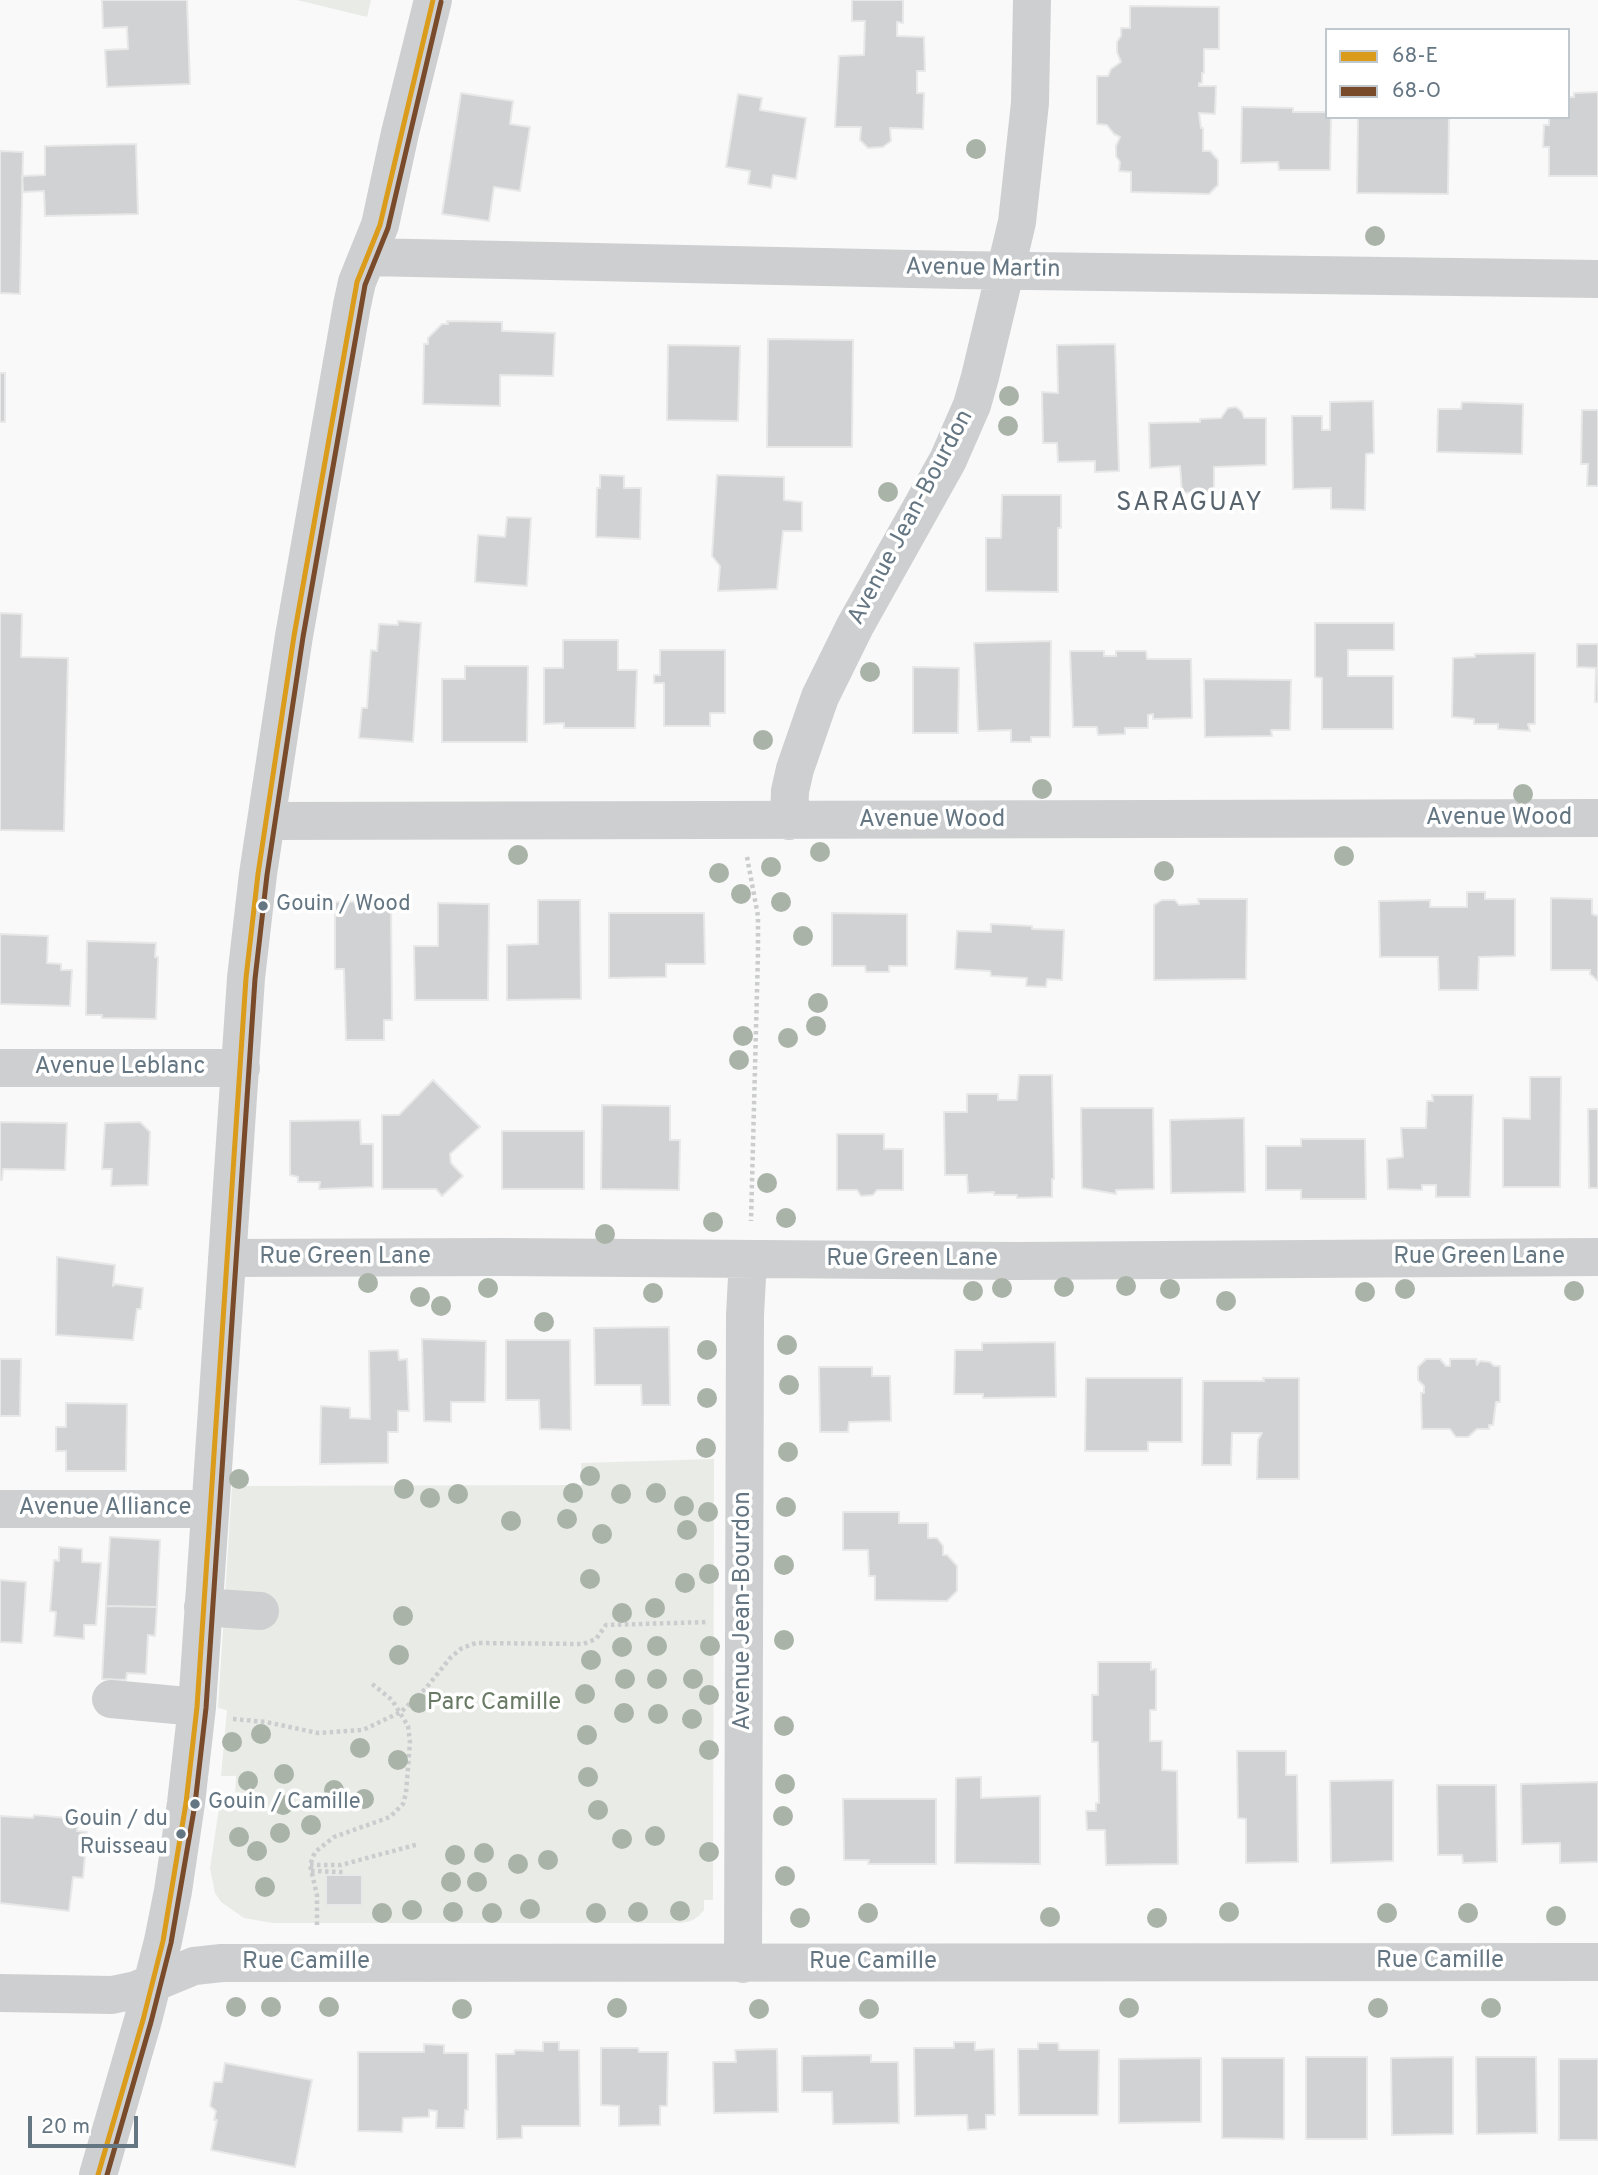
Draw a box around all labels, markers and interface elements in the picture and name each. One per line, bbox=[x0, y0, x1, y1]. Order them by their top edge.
legend bbox=[1325, 28, 1570, 119]
text: 68-E bbox=[1392, 43, 1438, 70]
text: 68-O bbox=[1392, 78, 1441, 105]
street label: Avenue Martin bbox=[905, 254, 1061, 286]
street label: Avenue Jean-Bourdon bbox=[843, 405, 981, 631]
district label: SARAGUAY bbox=[1117, 489, 1263, 521]
street label: Avenue Wood bbox=[1426, 805, 1572, 833]
street label: Avenue Wood bbox=[859, 807, 1005, 835]
place label: Gouin / Wood bbox=[276, 893, 411, 919]
marker: Gouin / Wood bbox=[256, 899, 270, 913]
street label: Avenue Leblanc bbox=[35, 1054, 205, 1082]
street label: Rue Green Lane bbox=[259, 1244, 431, 1272]
street label: Rue Green Lane bbox=[1393, 1244, 1565, 1272]
street label: Rue Green Lane bbox=[826, 1246, 998, 1274]
street label: Avenue Jean-Bourdon bbox=[730, 1491, 758, 1731]
street label: Avenue Alliance bbox=[19, 1495, 191, 1523]
park label: Parc Camille bbox=[427, 1690, 561, 1718]
place label: Gouin / Camille bbox=[208, 1791, 361, 1817]
marker: Gouin / Camille bbox=[188, 1797, 202, 1811]
place label: Gouin / du Ruisseau bbox=[64, 1808, 168, 1860]
marker: Gouin / du Ruisseau bbox=[174, 1827, 188, 1841]
street label: Rue Camille bbox=[1376, 1948, 1504, 1976]
street label: Rue Camille bbox=[242, 1949, 370, 1977]
street label: Rue Camille bbox=[809, 1949, 937, 1977]
scale bar bbox=[32, 2102, 142, 2146]
text: 20 m bbox=[41, 2114, 90, 2141]

